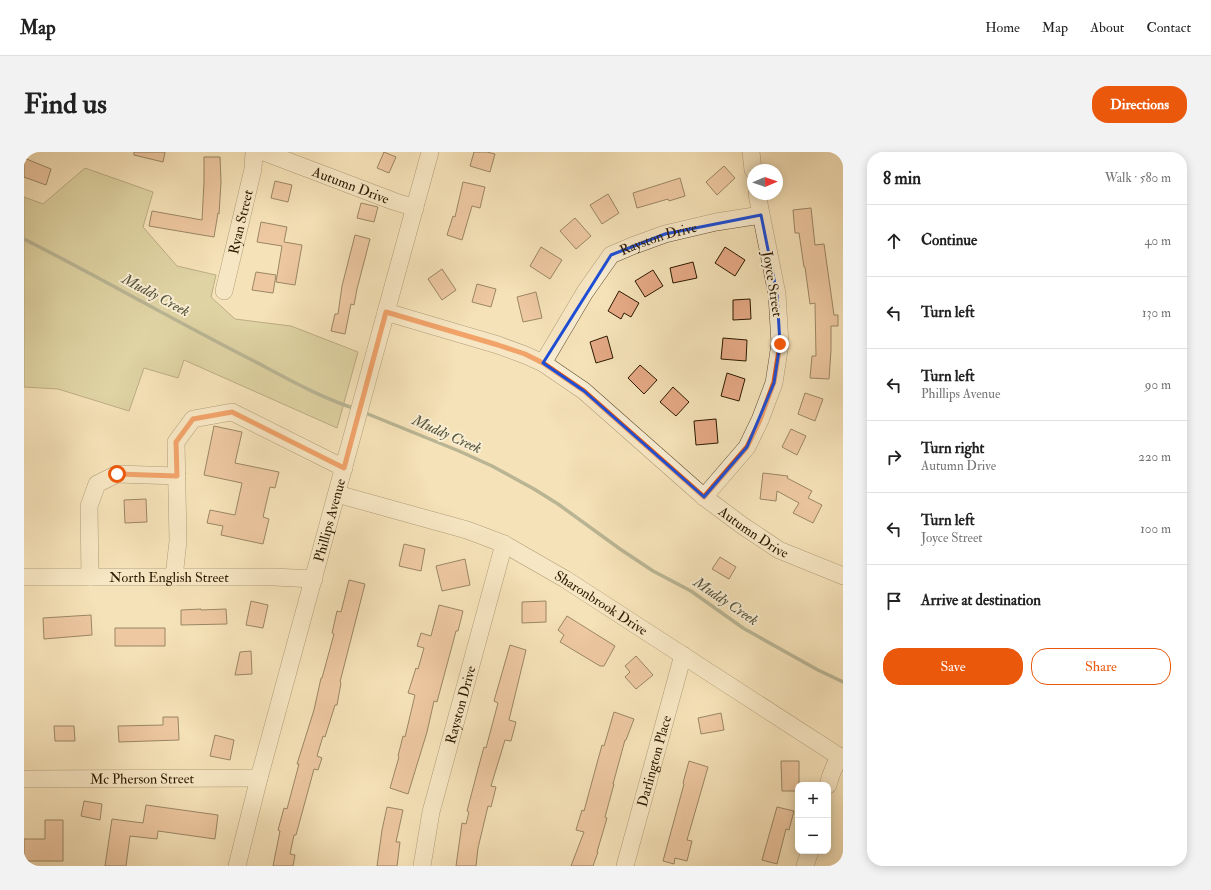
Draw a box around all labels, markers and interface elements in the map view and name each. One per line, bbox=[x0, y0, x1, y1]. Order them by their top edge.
text: Map bbox=[20, 16, 56, 40]
text: Home bbox=[985, 19, 1020, 36]
text: Map bbox=[1042, 19, 1068, 36]
text: About bbox=[1090, 19, 1124, 36]
text: Contact bbox=[1146, 19, 1191, 36]
button: Directions bbox=[1092, 86, 1187, 123]
text: Find us bbox=[24, 87, 107, 122]
street label: Autumn Drive bbox=[309, 163, 392, 208]
north arrow bbox=[747, 164, 783, 200]
text: 8 min bbox=[883, 168, 921, 189]
text: Walk · 580 m bbox=[1105, 170, 1171, 186]
street label: Ryan Street bbox=[225, 188, 257, 256]
street label: Rayston Drive bbox=[617, 219, 699, 259]
icon: ahead bbox=[883, 230, 905, 252]
text: Continue bbox=[921, 231, 977, 250]
text: 40 m bbox=[1145, 233, 1171, 249]
street label: Joyce Street bbox=[758, 249, 786, 319]
water label: Muddy Creek bbox=[118, 269, 193, 321]
icon: left bbox=[883, 302, 905, 324]
text: Turn left bbox=[921, 303, 975, 322]
text: 130 m bbox=[1142, 305, 1171, 321]
route end bbox=[771, 335, 789, 353]
text: Turn left bbox=[921, 367, 975, 386]
icon: left bbox=[883, 374, 905, 396]
text: 90 m bbox=[1145, 377, 1171, 393]
text: Phillips Avenue bbox=[921, 386, 1000, 402]
water label: Muddy Creek bbox=[408, 410, 484, 458]
text: Turn right bbox=[921, 439, 984, 458]
icon: right bbox=[883, 446, 905, 468]
text: 220 m bbox=[1138, 449, 1171, 465]
text: Autumn Drive bbox=[921, 458, 996, 474]
route start bbox=[108, 465, 126, 483]
street label: Phillips Avenue bbox=[310, 477, 349, 564]
street label: Autumn Drive bbox=[714, 502, 791, 562]
text: Turn left bbox=[921, 511, 975, 530]
icon: left bbox=[883, 518, 905, 540]
text: 100 m bbox=[1140, 521, 1171, 537]
text: Joyce Street bbox=[921, 530, 983, 546]
street label: Sharonbrook Drive bbox=[552, 567, 651, 639]
street label: North English Street bbox=[109, 569, 229, 586]
water label: Muddy Creek bbox=[689, 572, 762, 630]
icon: arrive bbox=[883, 590, 905, 612]
text: Arrive at destination bbox=[921, 591, 1041, 610]
button: Save bbox=[883, 648, 1023, 685]
button: Share bbox=[1031, 648, 1171, 685]
street label: Rayston Drive bbox=[442, 664, 479, 746]
street label: Darlington Place bbox=[634, 713, 675, 809]
street label: Mc Pherson Street bbox=[90, 770, 195, 788]
map controls bbox=[795, 782, 831, 854]
button: + bbox=[795, 782, 831, 818]
button: − bbox=[795, 818, 831, 854]

